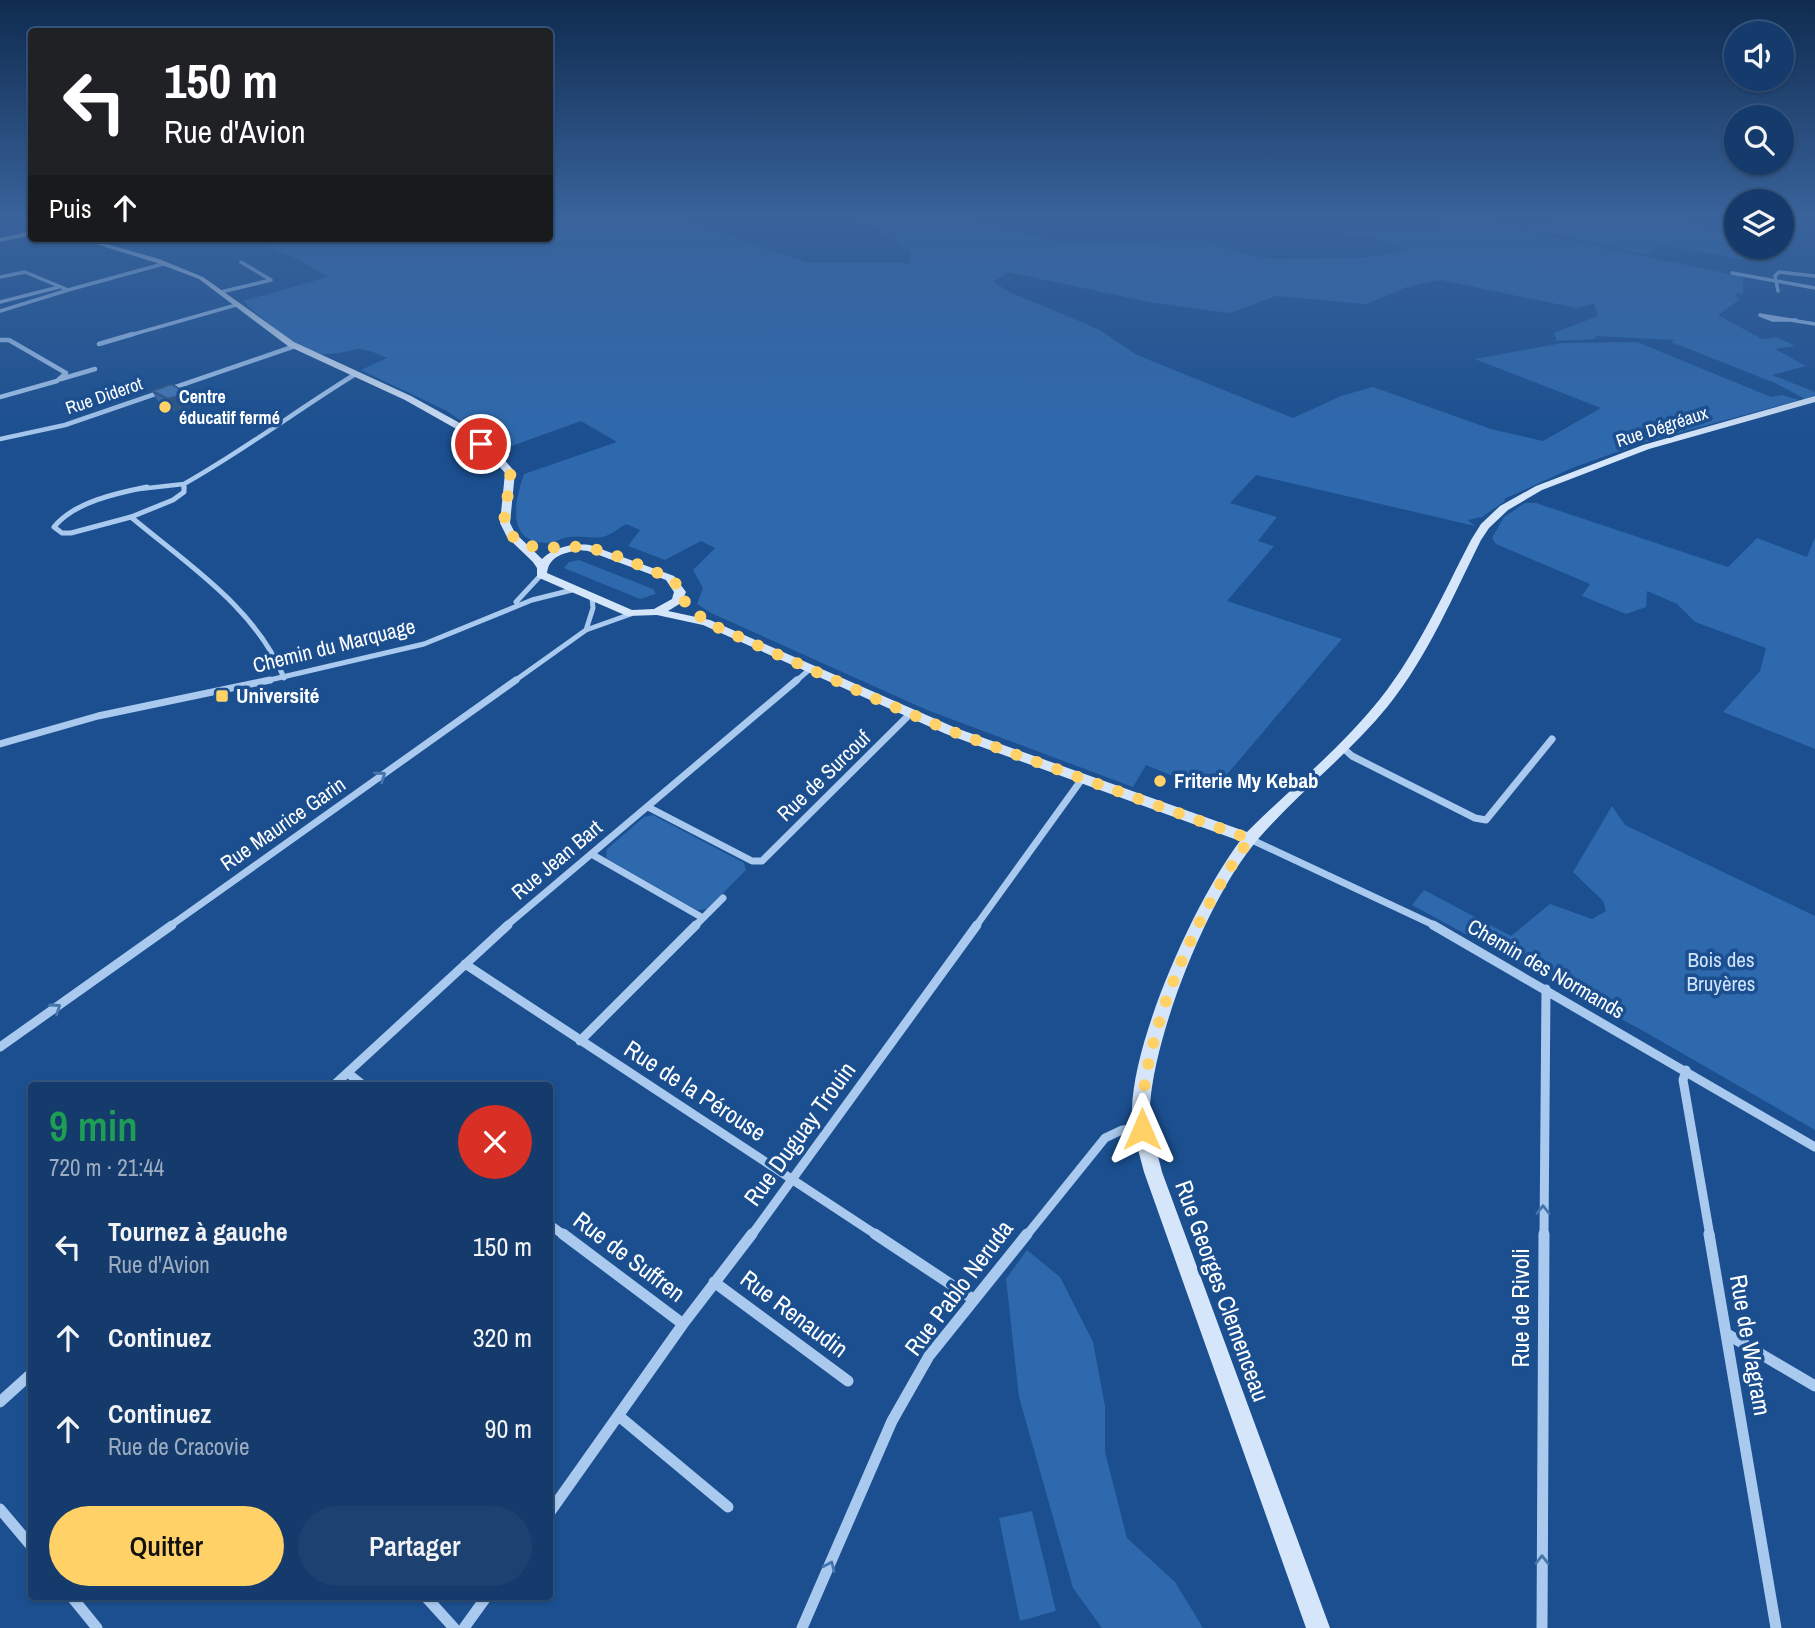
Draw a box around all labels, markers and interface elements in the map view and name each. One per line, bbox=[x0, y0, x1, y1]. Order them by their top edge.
map controls bbox=[1724, 21, 1794, 259]
button: sound bbox=[1724, 21, 1794, 91]
text: 150 m bbox=[164, 47, 278, 113]
icon: left bbox=[49, 56, 140, 147]
button: search bbox=[1724, 105, 1794, 175]
text: Rue d'Avion bbox=[164, 110, 306, 153]
icon: ahead bbox=[106, 189, 144, 227]
button: layers bbox=[1724, 189, 1794, 259]
text: Puis bbox=[49, 191, 92, 226]
street label: Rue Diderot bbox=[62, 371, 146, 420]
place label: Centre éducatif fermé bbox=[179, 384, 280, 430]
marker: Centre éducatif fermé bbox=[157, 399, 173, 415]
street label: Rue Dégréaux bbox=[1613, 400, 1712, 453]
pin bbox=[451, 414, 511, 474]
icon: arrive bbox=[462, 425, 500, 463]
street label: Chemin du Marquage bbox=[250, 611, 418, 680]
place label: Université bbox=[236, 681, 319, 710]
marker: Université bbox=[214, 688, 230, 704]
street label: Rue de Surcouf bbox=[771, 724, 877, 828]
place label: Friterie My Kebab bbox=[1174, 766, 1319, 795]
street label: Rue Maurice Garin bbox=[214, 770, 351, 877]
one-way arrow bbox=[373, 772, 386, 784]
marker: Friterie My Kebab bbox=[1152, 773, 1168, 789]
street label: Rue Jean Bart bbox=[505, 813, 608, 906]
street label: Chemin des Normands bbox=[1462, 912, 1630, 1025]
park label: Bois des Bruyères bbox=[1687, 945, 1755, 998]
one-way arrow bbox=[48, 1004, 61, 1016]
street label: Rue de la Pérouse bbox=[618, 1032, 773, 1148]
street label: Rue Duguay Trouin bbox=[736, 1055, 862, 1212]
position arrow bbox=[1105, 1092, 1179, 1166]
text: 9 min bbox=[49, 1098, 138, 1154]
button: close bbox=[458, 1105, 532, 1179]
text: 720 m · 21:44 bbox=[49, 1152, 164, 1183]
street label: Rue Georges Clemenceau bbox=[1168, 1176, 1278, 1406]
street label: Rue de Suffren bbox=[567, 1204, 692, 1309]
one-way arrow bbox=[1535, 1204, 1551, 1215]
street label: Rue Pablo Neruda bbox=[897, 1213, 1020, 1362]
text: Tournez à gauche bbox=[108, 1214, 288, 1249]
icon: left bbox=[49, 1228, 87, 1266]
text: 150 m bbox=[473, 1229, 532, 1264]
street label: Rue de Rivoli bbox=[1504, 1248, 1536, 1368]
text: Rue d'Avion bbox=[108, 1249, 210, 1280]
street label: Rue Renaudin bbox=[734, 1262, 855, 1364]
street label: Rue de Wagram bbox=[1723, 1272, 1779, 1418]
icon: ahead bbox=[49, 1319, 87, 1357]
text: Continuez bbox=[108, 1320, 211, 1355]
text: 320 m bbox=[473, 1320, 532, 1355]
text: Continuez bbox=[108, 1396, 211, 1431]
icon: ahead bbox=[49, 1410, 87, 1448]
text: 90 m bbox=[485, 1411, 532, 1446]
text: Rue de Cracovie bbox=[108, 1431, 250, 1462]
button: Quitter bbox=[49, 1506, 284, 1586]
button: Partager bbox=[298, 1506, 532, 1586]
one-way arrow bbox=[1534, 1554, 1550, 1565]
one-way arrow bbox=[822, 1560, 836, 1573]

